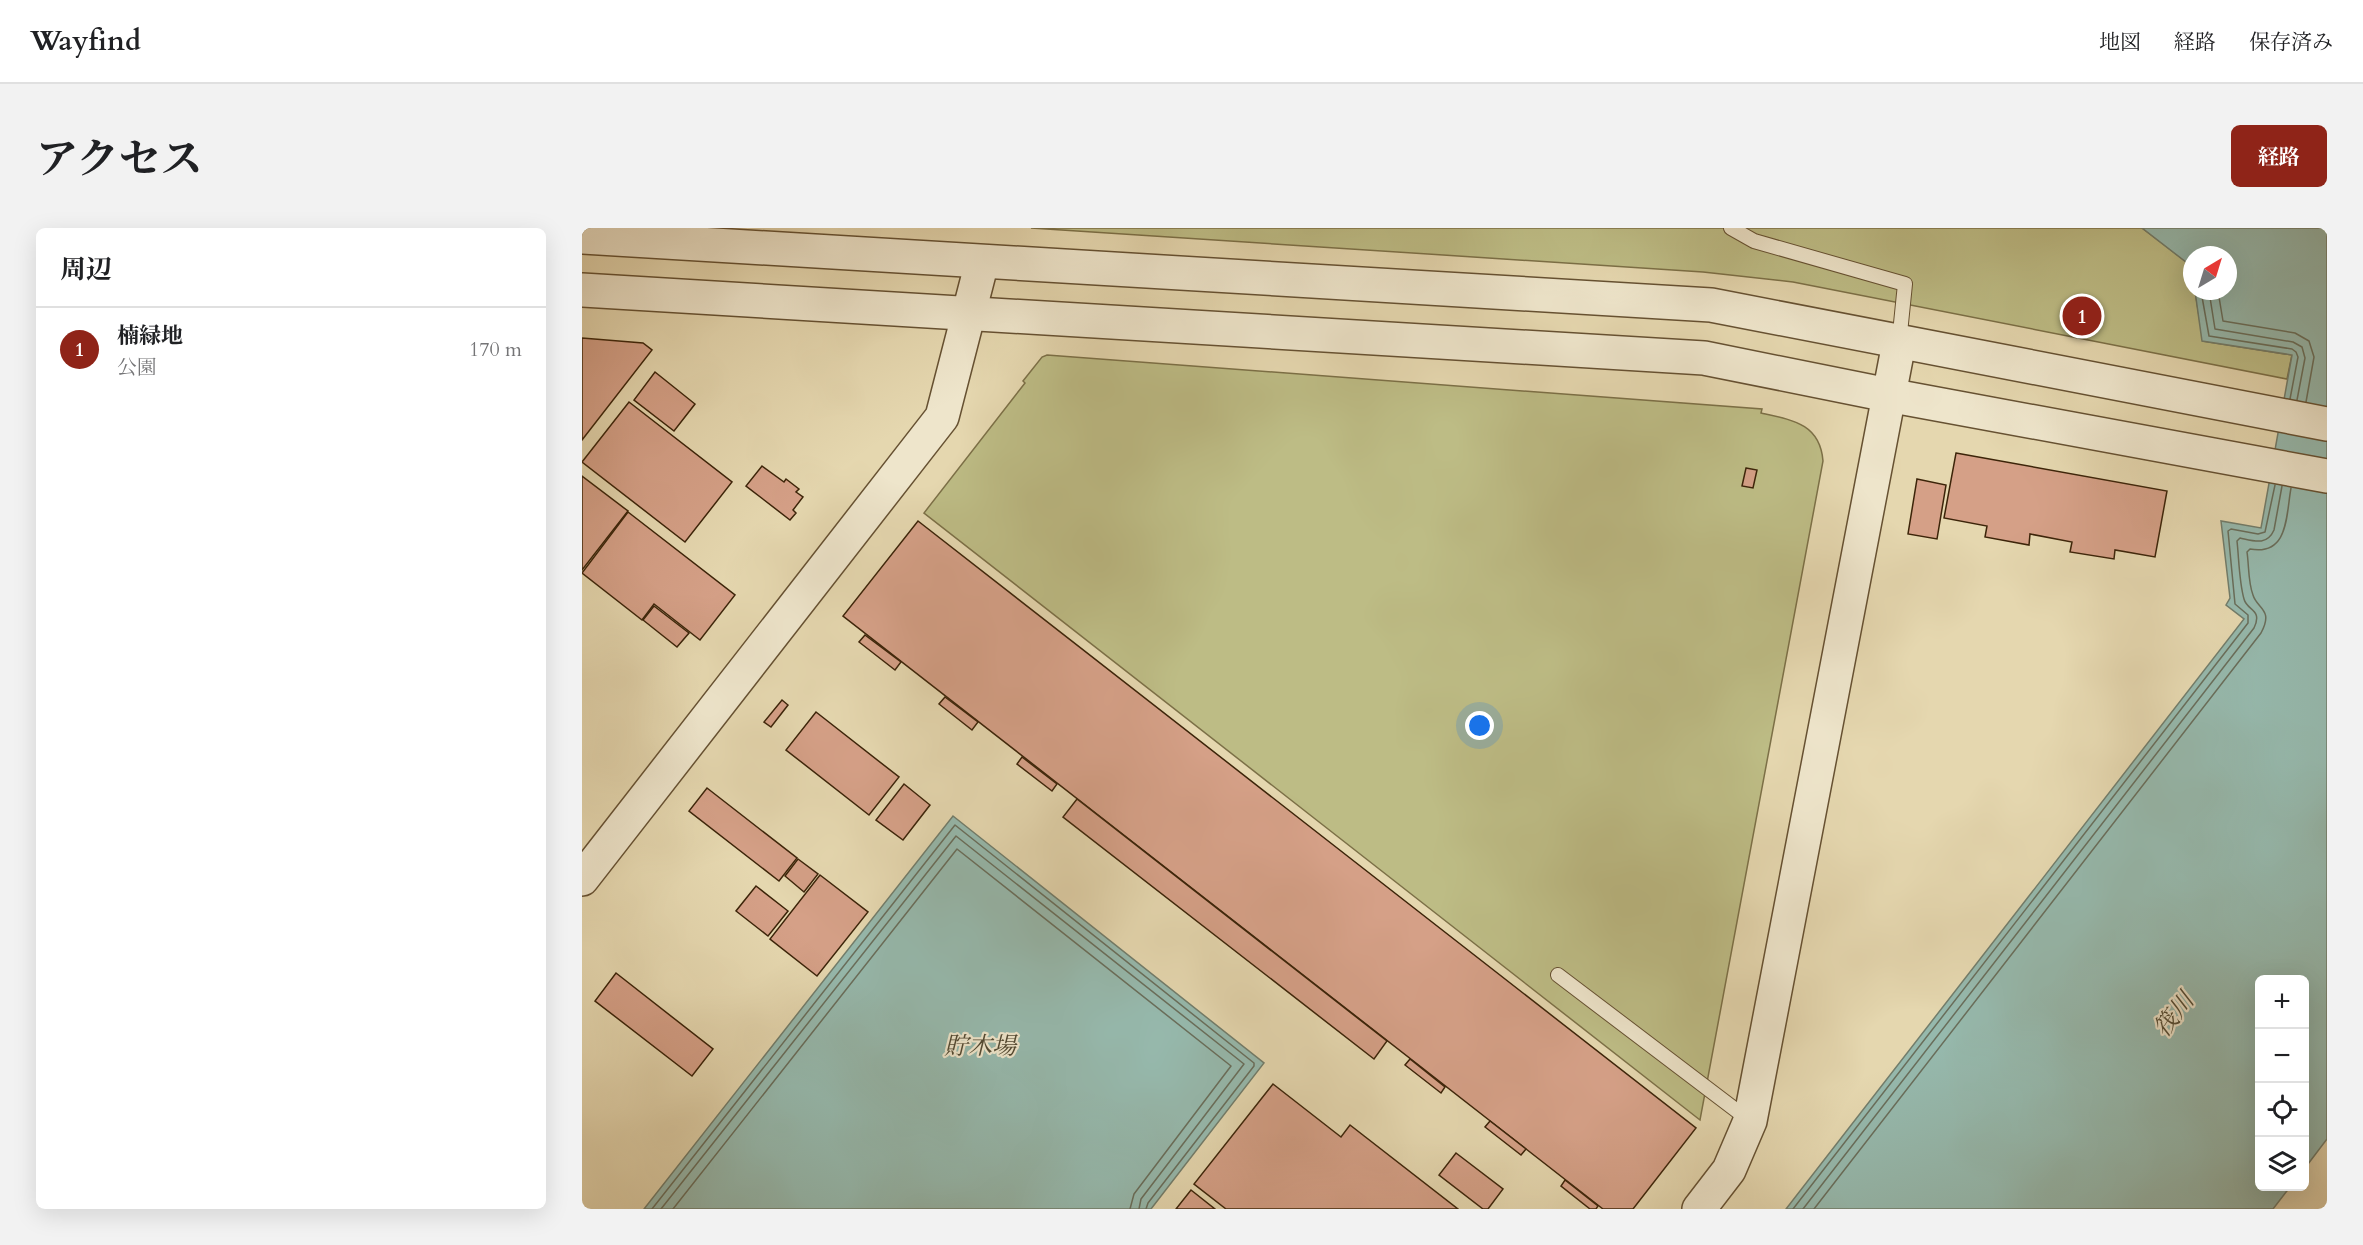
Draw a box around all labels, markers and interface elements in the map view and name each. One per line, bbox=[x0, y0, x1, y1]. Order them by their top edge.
text: Wayfind bbox=[30, 22, 141, 60]
text: 地図 bbox=[2099, 28, 2141, 57]
text: 経路 bbox=[2174, 28, 2216, 57]
text: 保存済み bbox=[2249, 28, 2333, 57]
button: 経路 bbox=[2231, 125, 2327, 187]
text: アクセス bbox=[36, 131, 203, 188]
north arrow bbox=[2183, 246, 2237, 300]
text: 周辺 bbox=[60, 252, 112, 287]
pin: 1 bbox=[2062, 294, 2102, 338]
text: 楠緑地 bbox=[117, 321, 183, 351]
text: 1 bbox=[74, 336, 85, 363]
text: 170 m bbox=[469, 336, 522, 363]
text: 公園 bbox=[117, 354, 157, 381]
your location bbox=[1465, 711, 1494, 740]
map controls bbox=[2255, 975, 2309, 1191]
button: + bbox=[2255, 975, 2309, 1029]
water label: 筏川 bbox=[2146, 984, 2204, 1044]
button: − bbox=[2255, 1029, 2309, 1083]
water label: 貯木場 bbox=[944, 1030, 1018, 1063]
button: locate bbox=[2255, 1083, 2309, 1137]
button: layers bbox=[2255, 1137, 2309, 1191]

